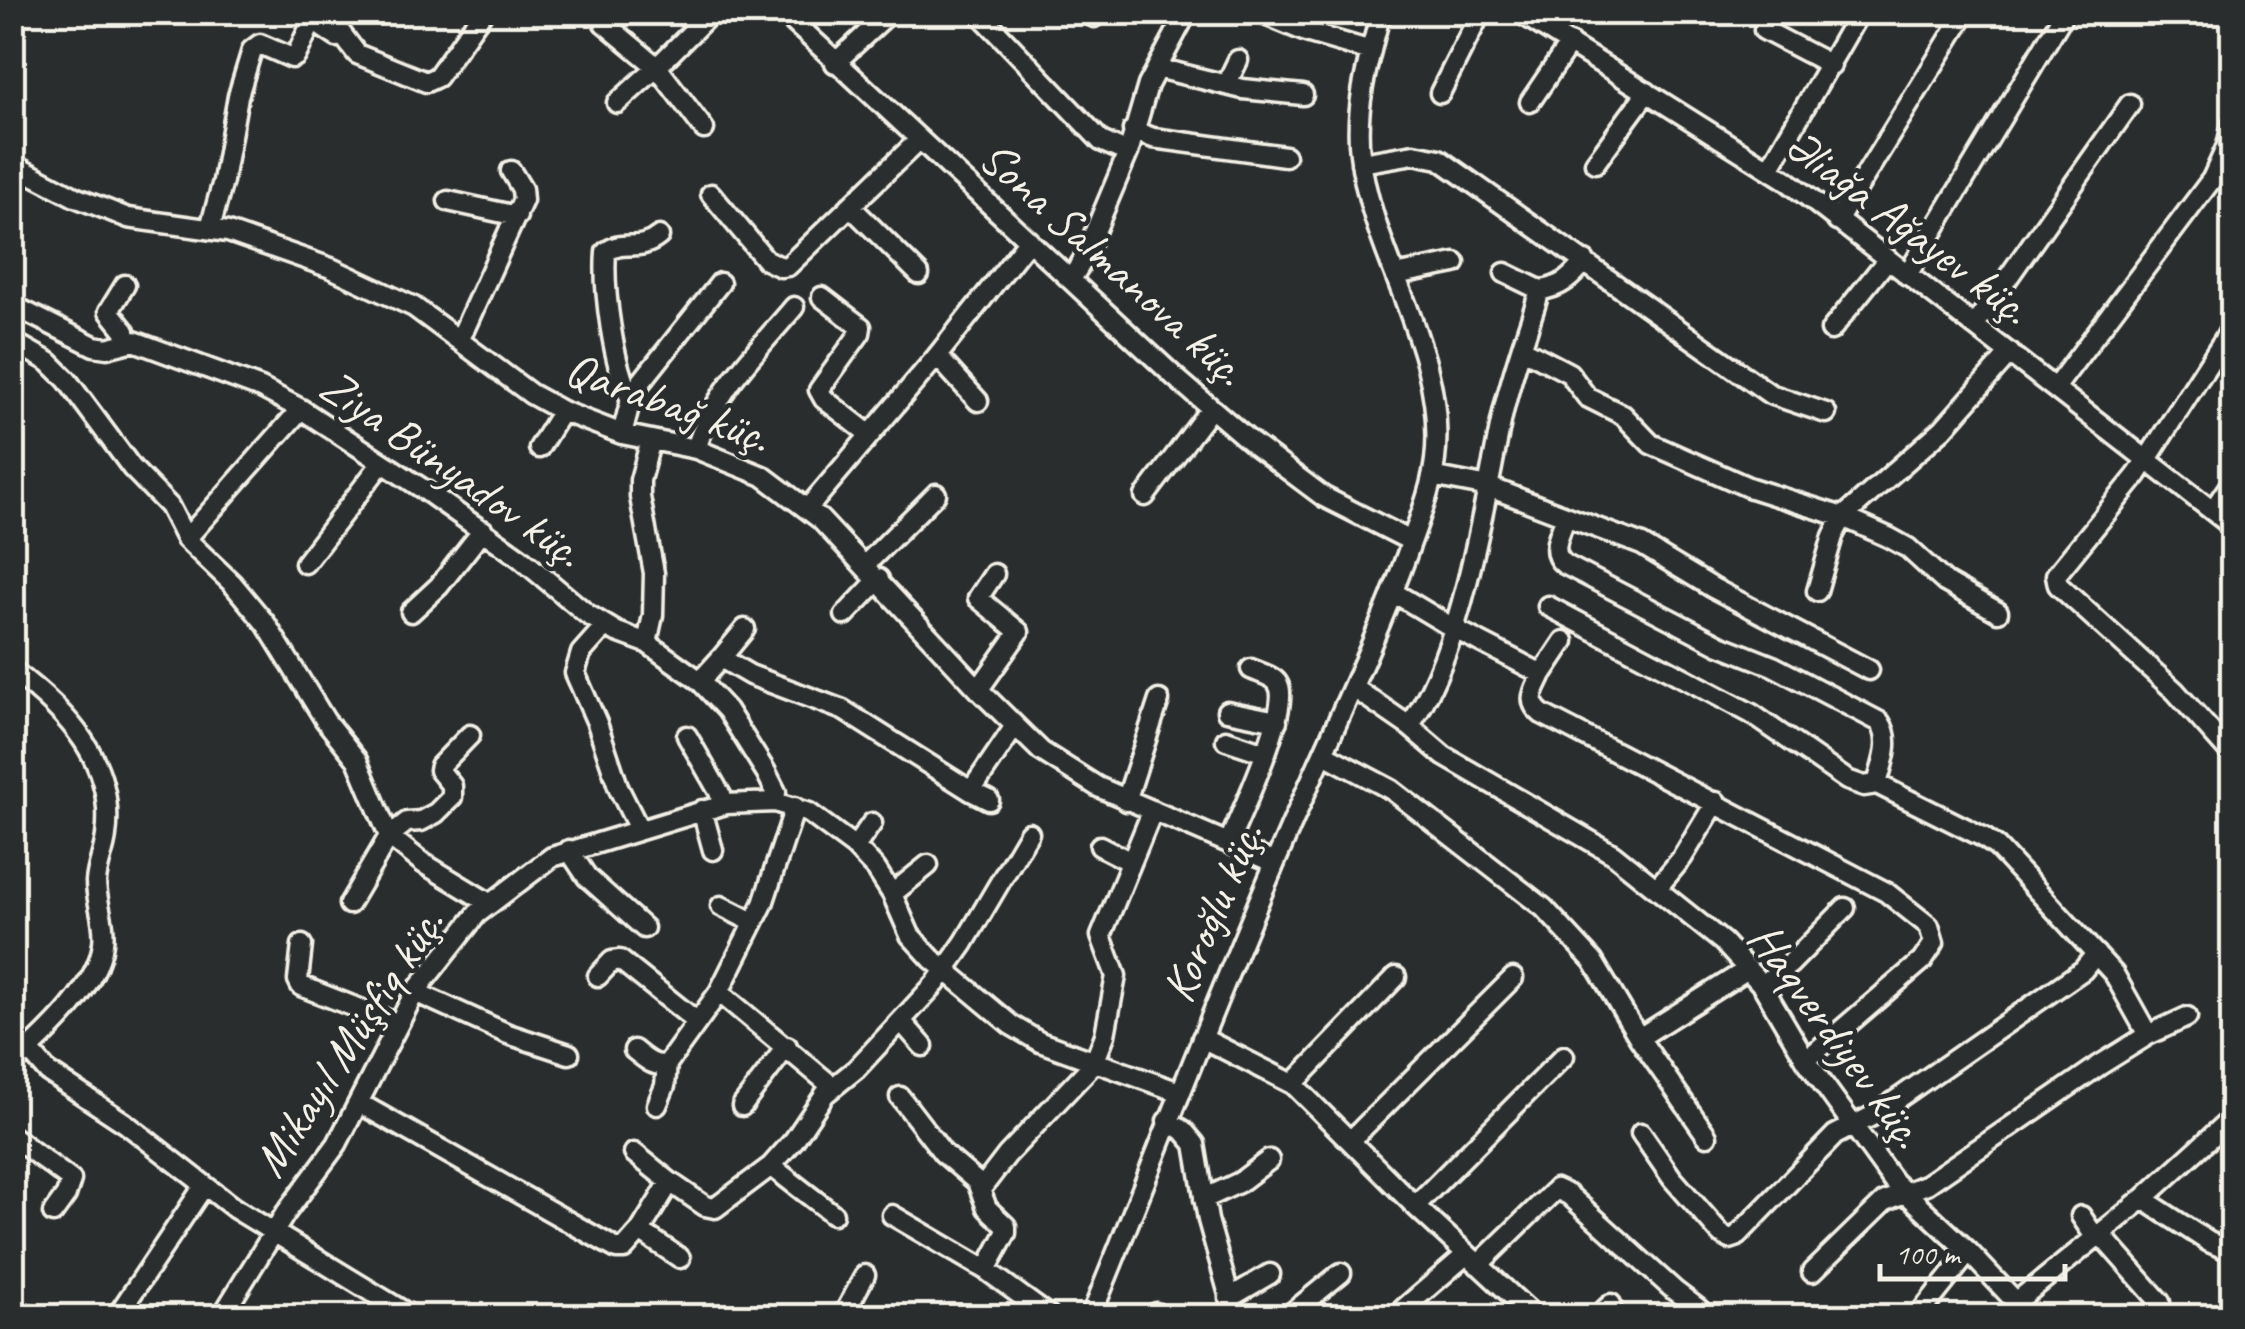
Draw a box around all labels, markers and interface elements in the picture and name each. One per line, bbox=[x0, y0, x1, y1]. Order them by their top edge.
street label: Əliağa Ağayev küç. bbox=[1773, 114, 2043, 338]
street label: Sona Salmanova küç. bbox=[967, 127, 1259, 399]
street label: Qarabağ küç. bbox=[558, 337, 779, 467]
street label: Ziya Bünyadov küç. bbox=[309, 355, 596, 581]
street label: Koroğlu küç. bbox=[1147, 813, 1277, 1011]
street label: Mikayıl Müşfiq küç. bbox=[239, 896, 457, 1188]
street label: Haqverdiyev küç. bbox=[1735, 911, 1939, 1160]
scale bar bbox=[1880, 1219, 2065, 1281]
text: 100 m bbox=[1895, 1235, 1962, 1273]

